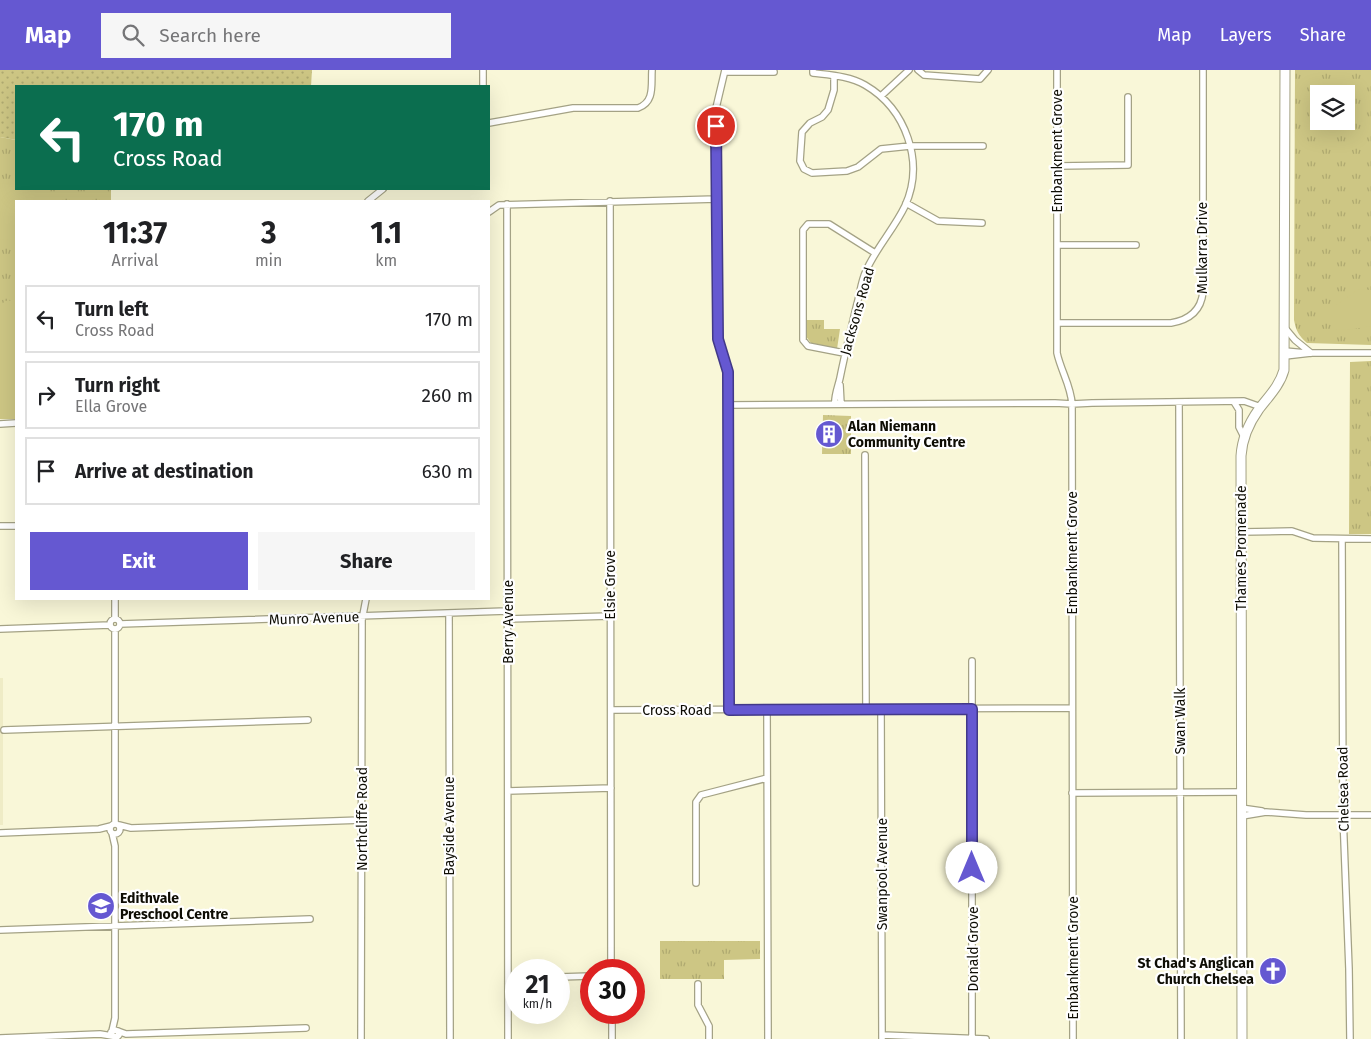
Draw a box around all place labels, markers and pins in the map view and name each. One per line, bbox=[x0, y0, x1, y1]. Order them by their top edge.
pin bbox=[695, 105, 737, 147]
place label: Alan Niemann Community Centre bbox=[847, 418, 966, 451]
building icon: Alan Niemann Community Centre bbox=[814, 419, 844, 449]
place label: Edithvale Preschool Centre bbox=[120, 890, 229, 923]
school or university icon: Edithvale Preschool Centre bbox=[86, 891, 116, 921]
place label: St Chad's Anglican Church Chelsea bbox=[1137, 955, 1254, 988]
church icon: St Chad's Anglican Church Chelsea bbox=[1258, 956, 1288, 986]

